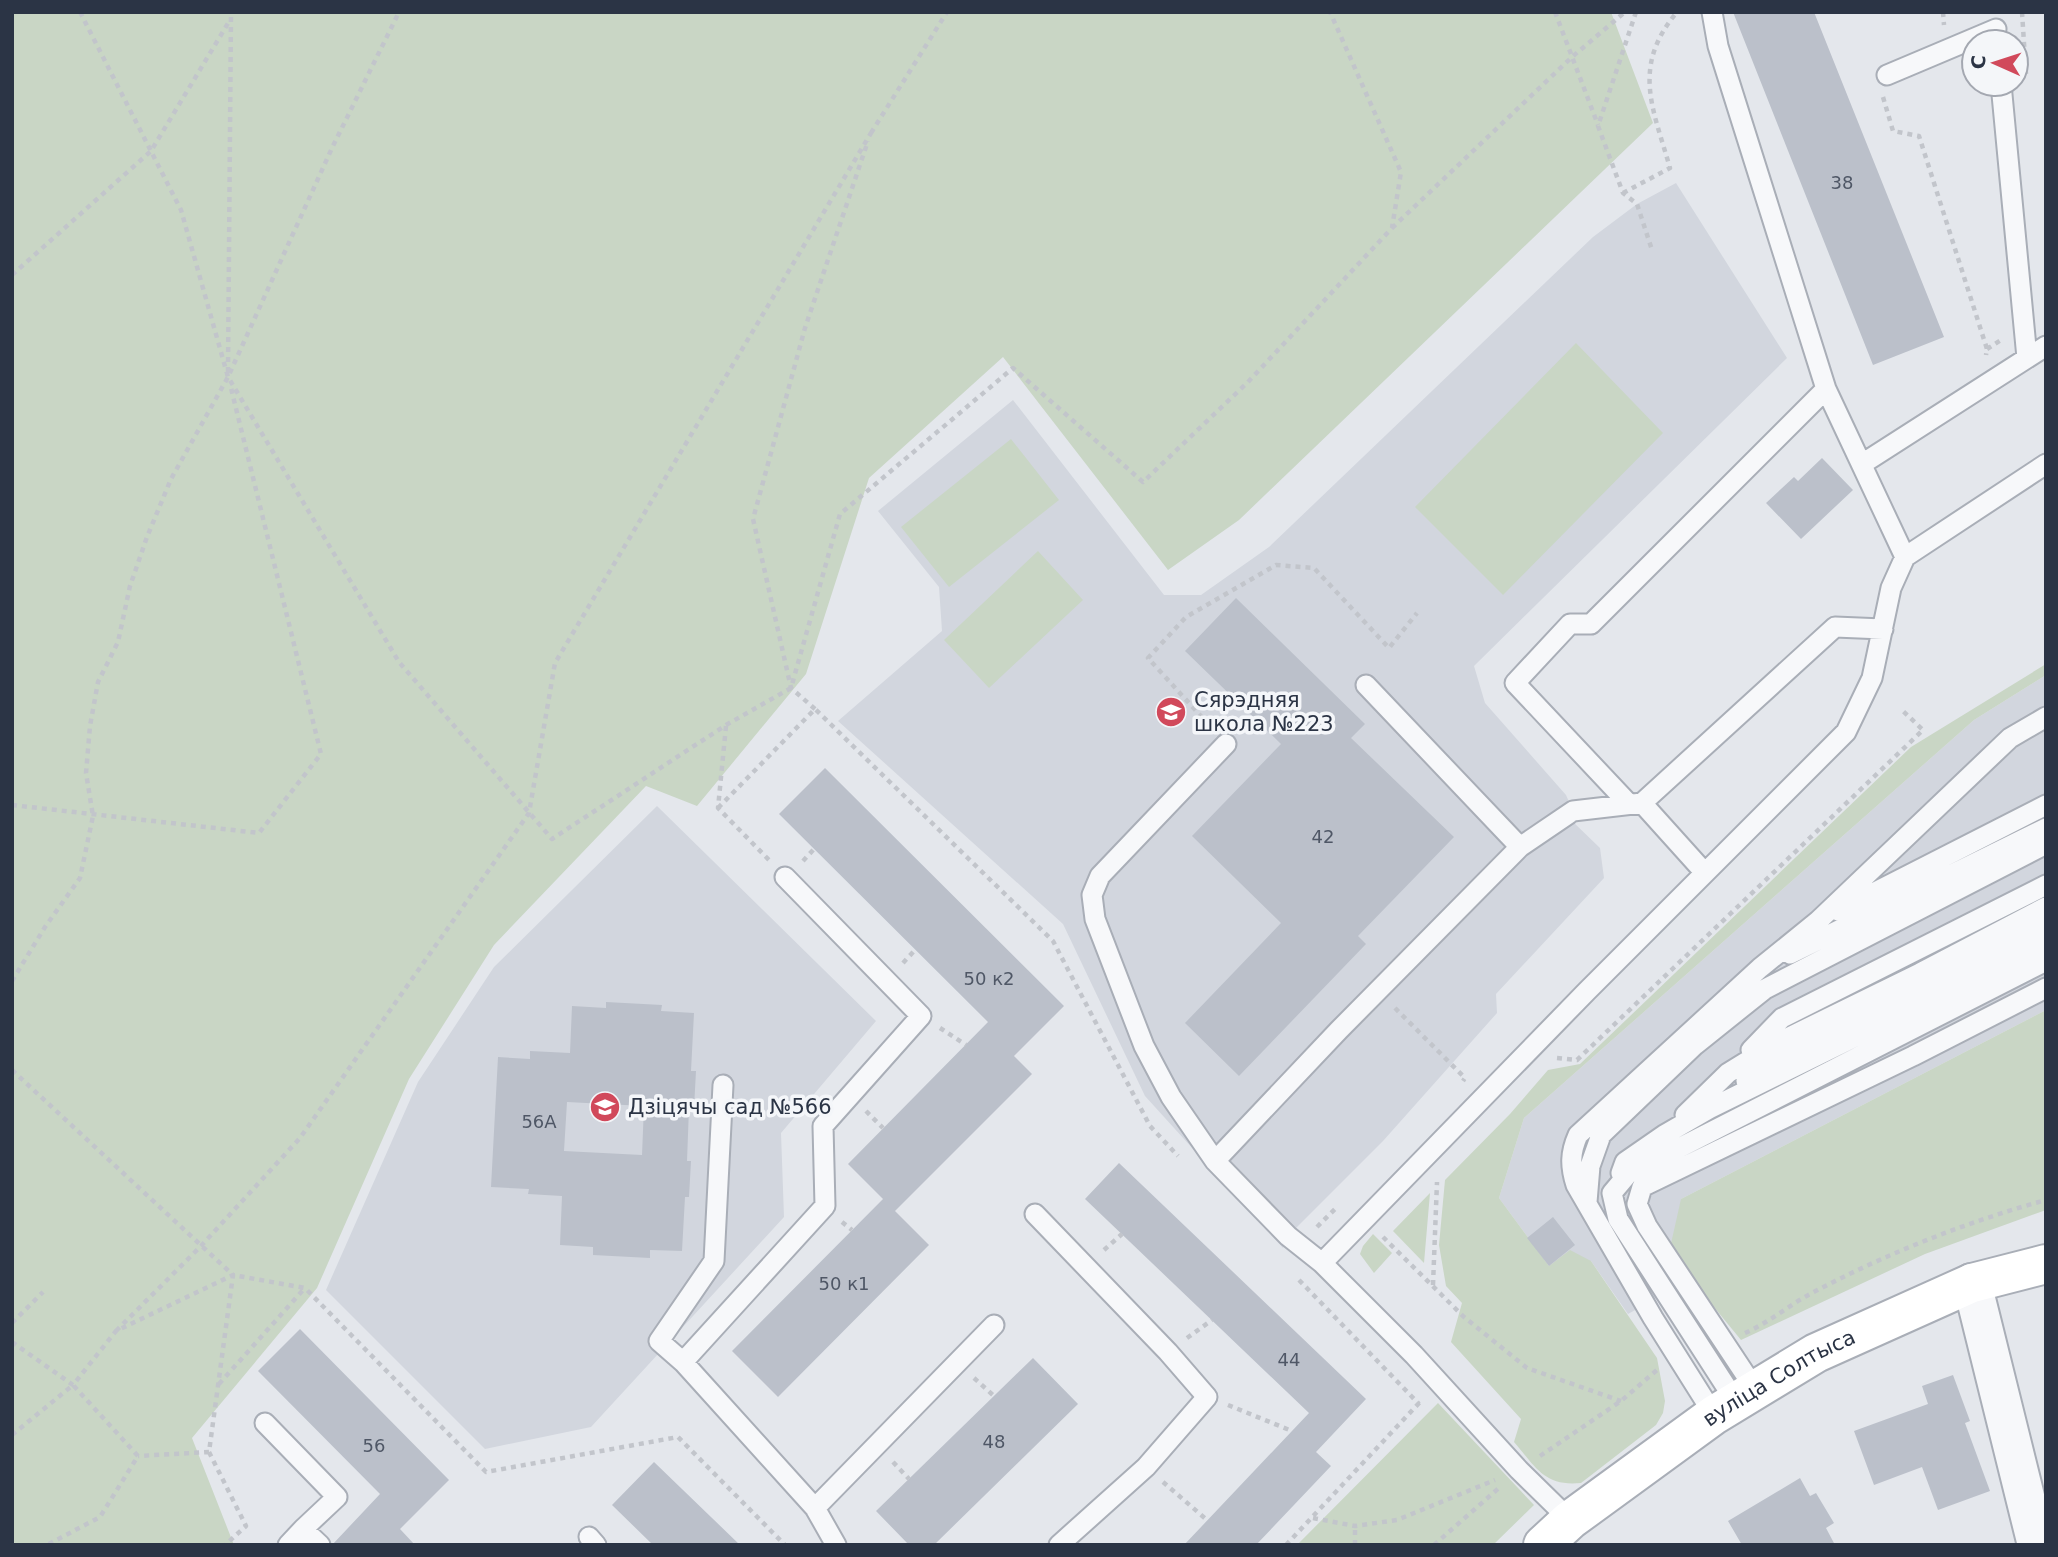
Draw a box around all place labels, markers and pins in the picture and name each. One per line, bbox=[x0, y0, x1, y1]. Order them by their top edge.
place label: Сярэдняя школа №223 bbox=[1194, 688, 1334, 736]
school or university icon: Сярэдняя школа №223 bbox=[1154, 695, 1188, 729]
school or university icon: Дзіцячы сад №566 bbox=[588, 1090, 622, 1124]
place label: Дзіцячы сад №566 bbox=[628, 1095, 832, 1119]

